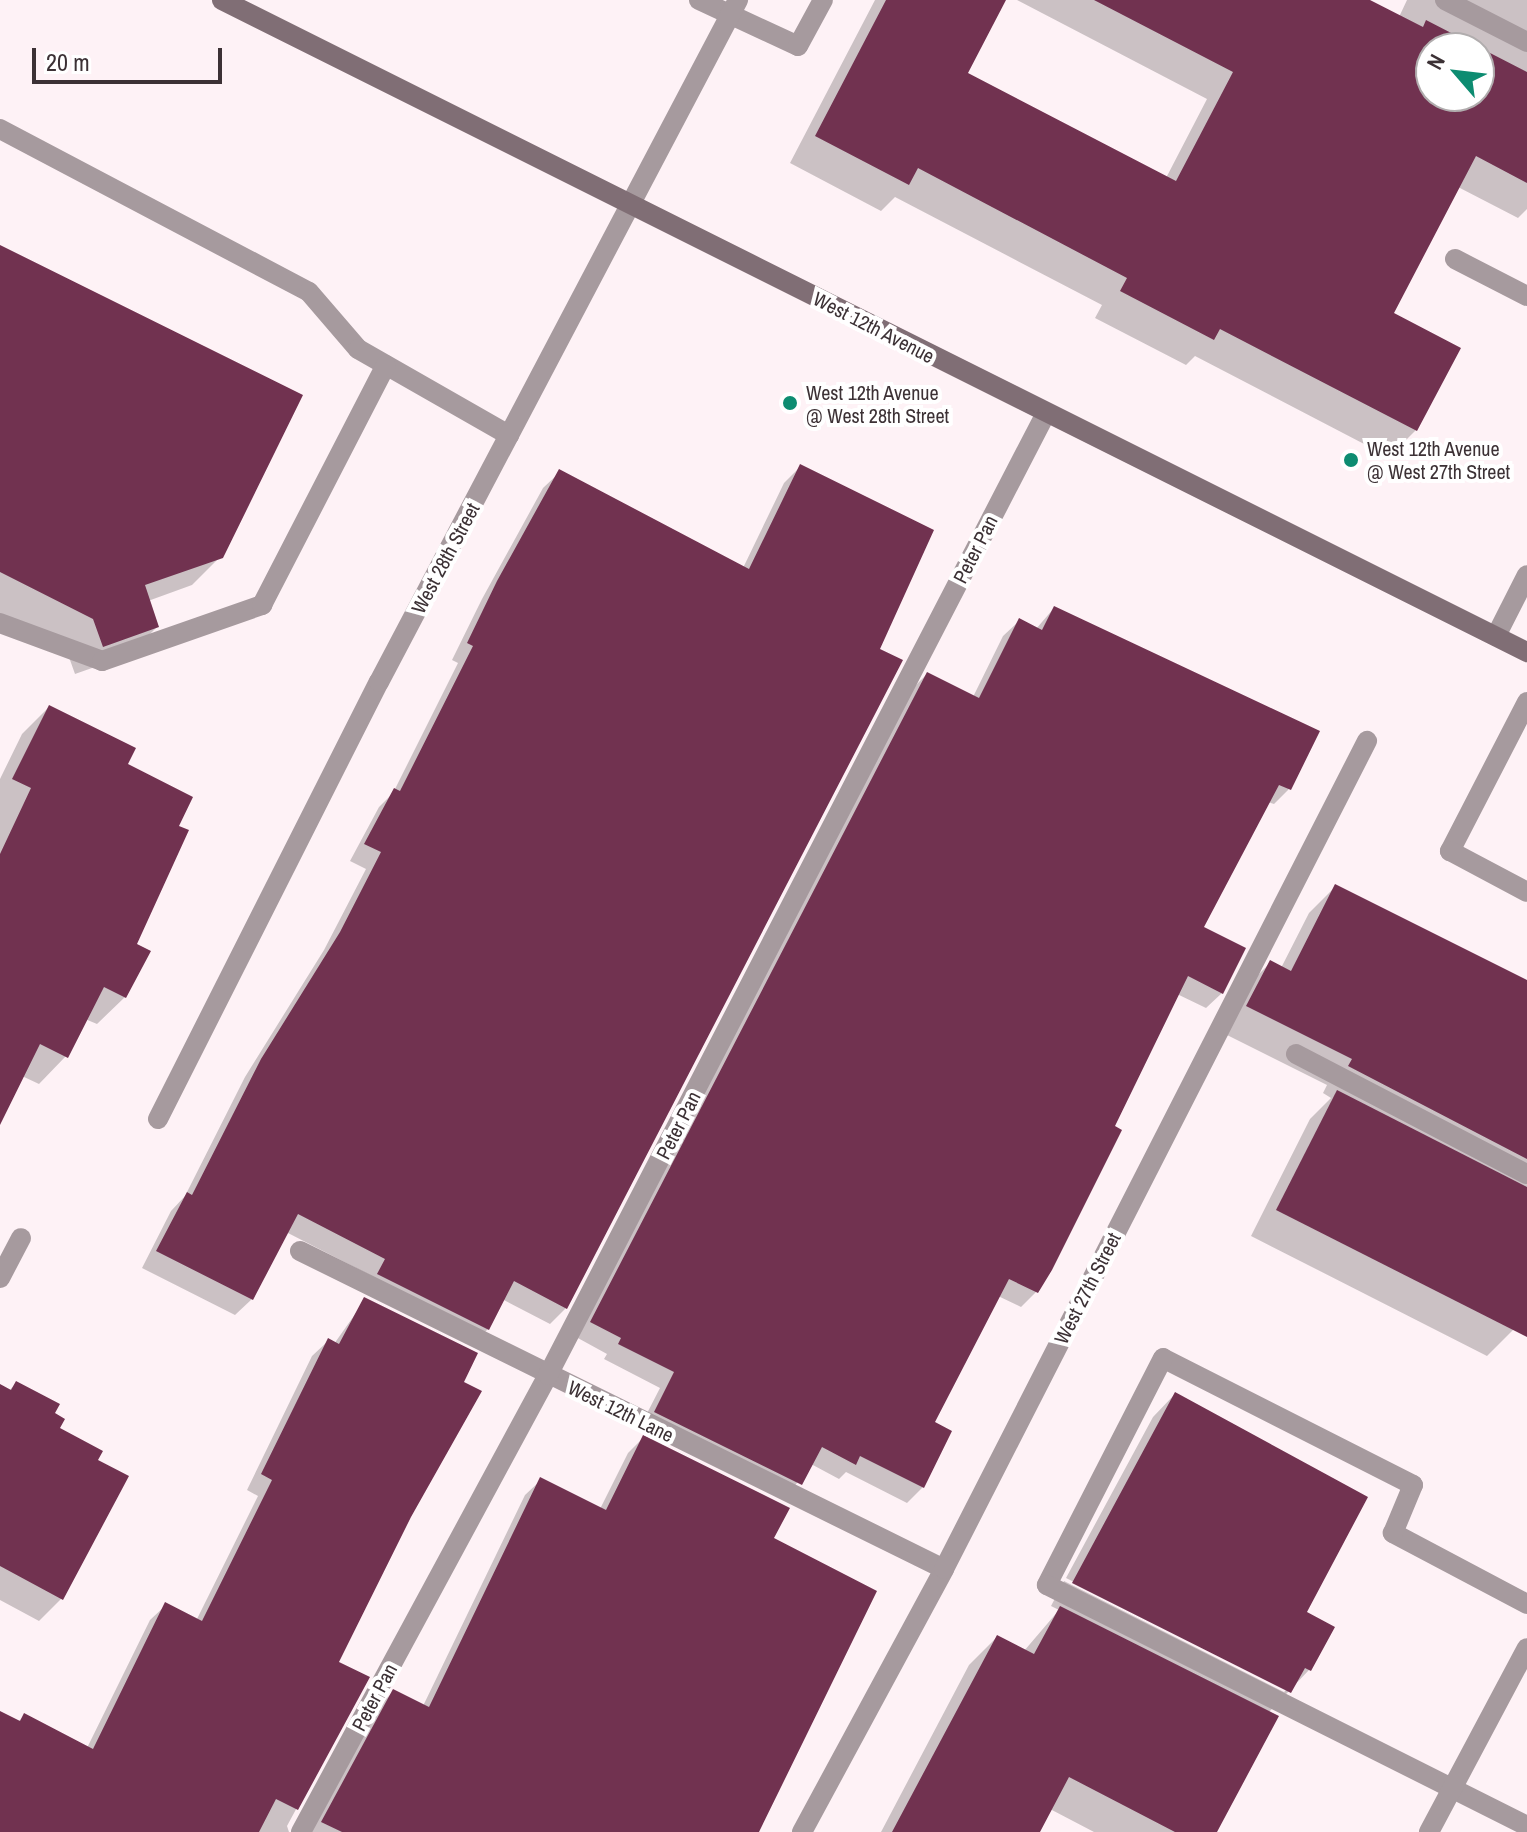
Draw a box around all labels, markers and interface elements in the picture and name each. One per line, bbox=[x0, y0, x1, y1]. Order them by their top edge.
scale bar bbox=[36, 32, 226, 82]
north arrow bbox=[1415, 32, 1495, 112]
text: 20 m bbox=[46, 46, 90, 78]
text: N bbox=[1419, 49, 1452, 74]
street label: West 12th Avenue bbox=[809, 286, 939, 368]
place label: West 12th Avenue @ West 28th Street bbox=[806, 380, 949, 427]
marker: West 12th Avenue @ West 28th Street bbox=[781, 394, 799, 412]
place label: West 12th Avenue @ West 27th Street bbox=[1367, 436, 1510, 483]
marker: West 12th Avenue @ West 27th Street bbox=[1342, 451, 1360, 469]
street label: West 28th Street bbox=[406, 499, 484, 617]
street label: Peter Pan bbox=[948, 511, 1002, 587]
street label: Peter Pan bbox=[651, 1087, 705, 1163]
street label: West 27th Street bbox=[1049, 1228, 1125, 1348]
street label: West 12th Lane bbox=[564, 1375, 678, 1447]
street label: Peter Pan bbox=[346, 1659, 402, 1735]

